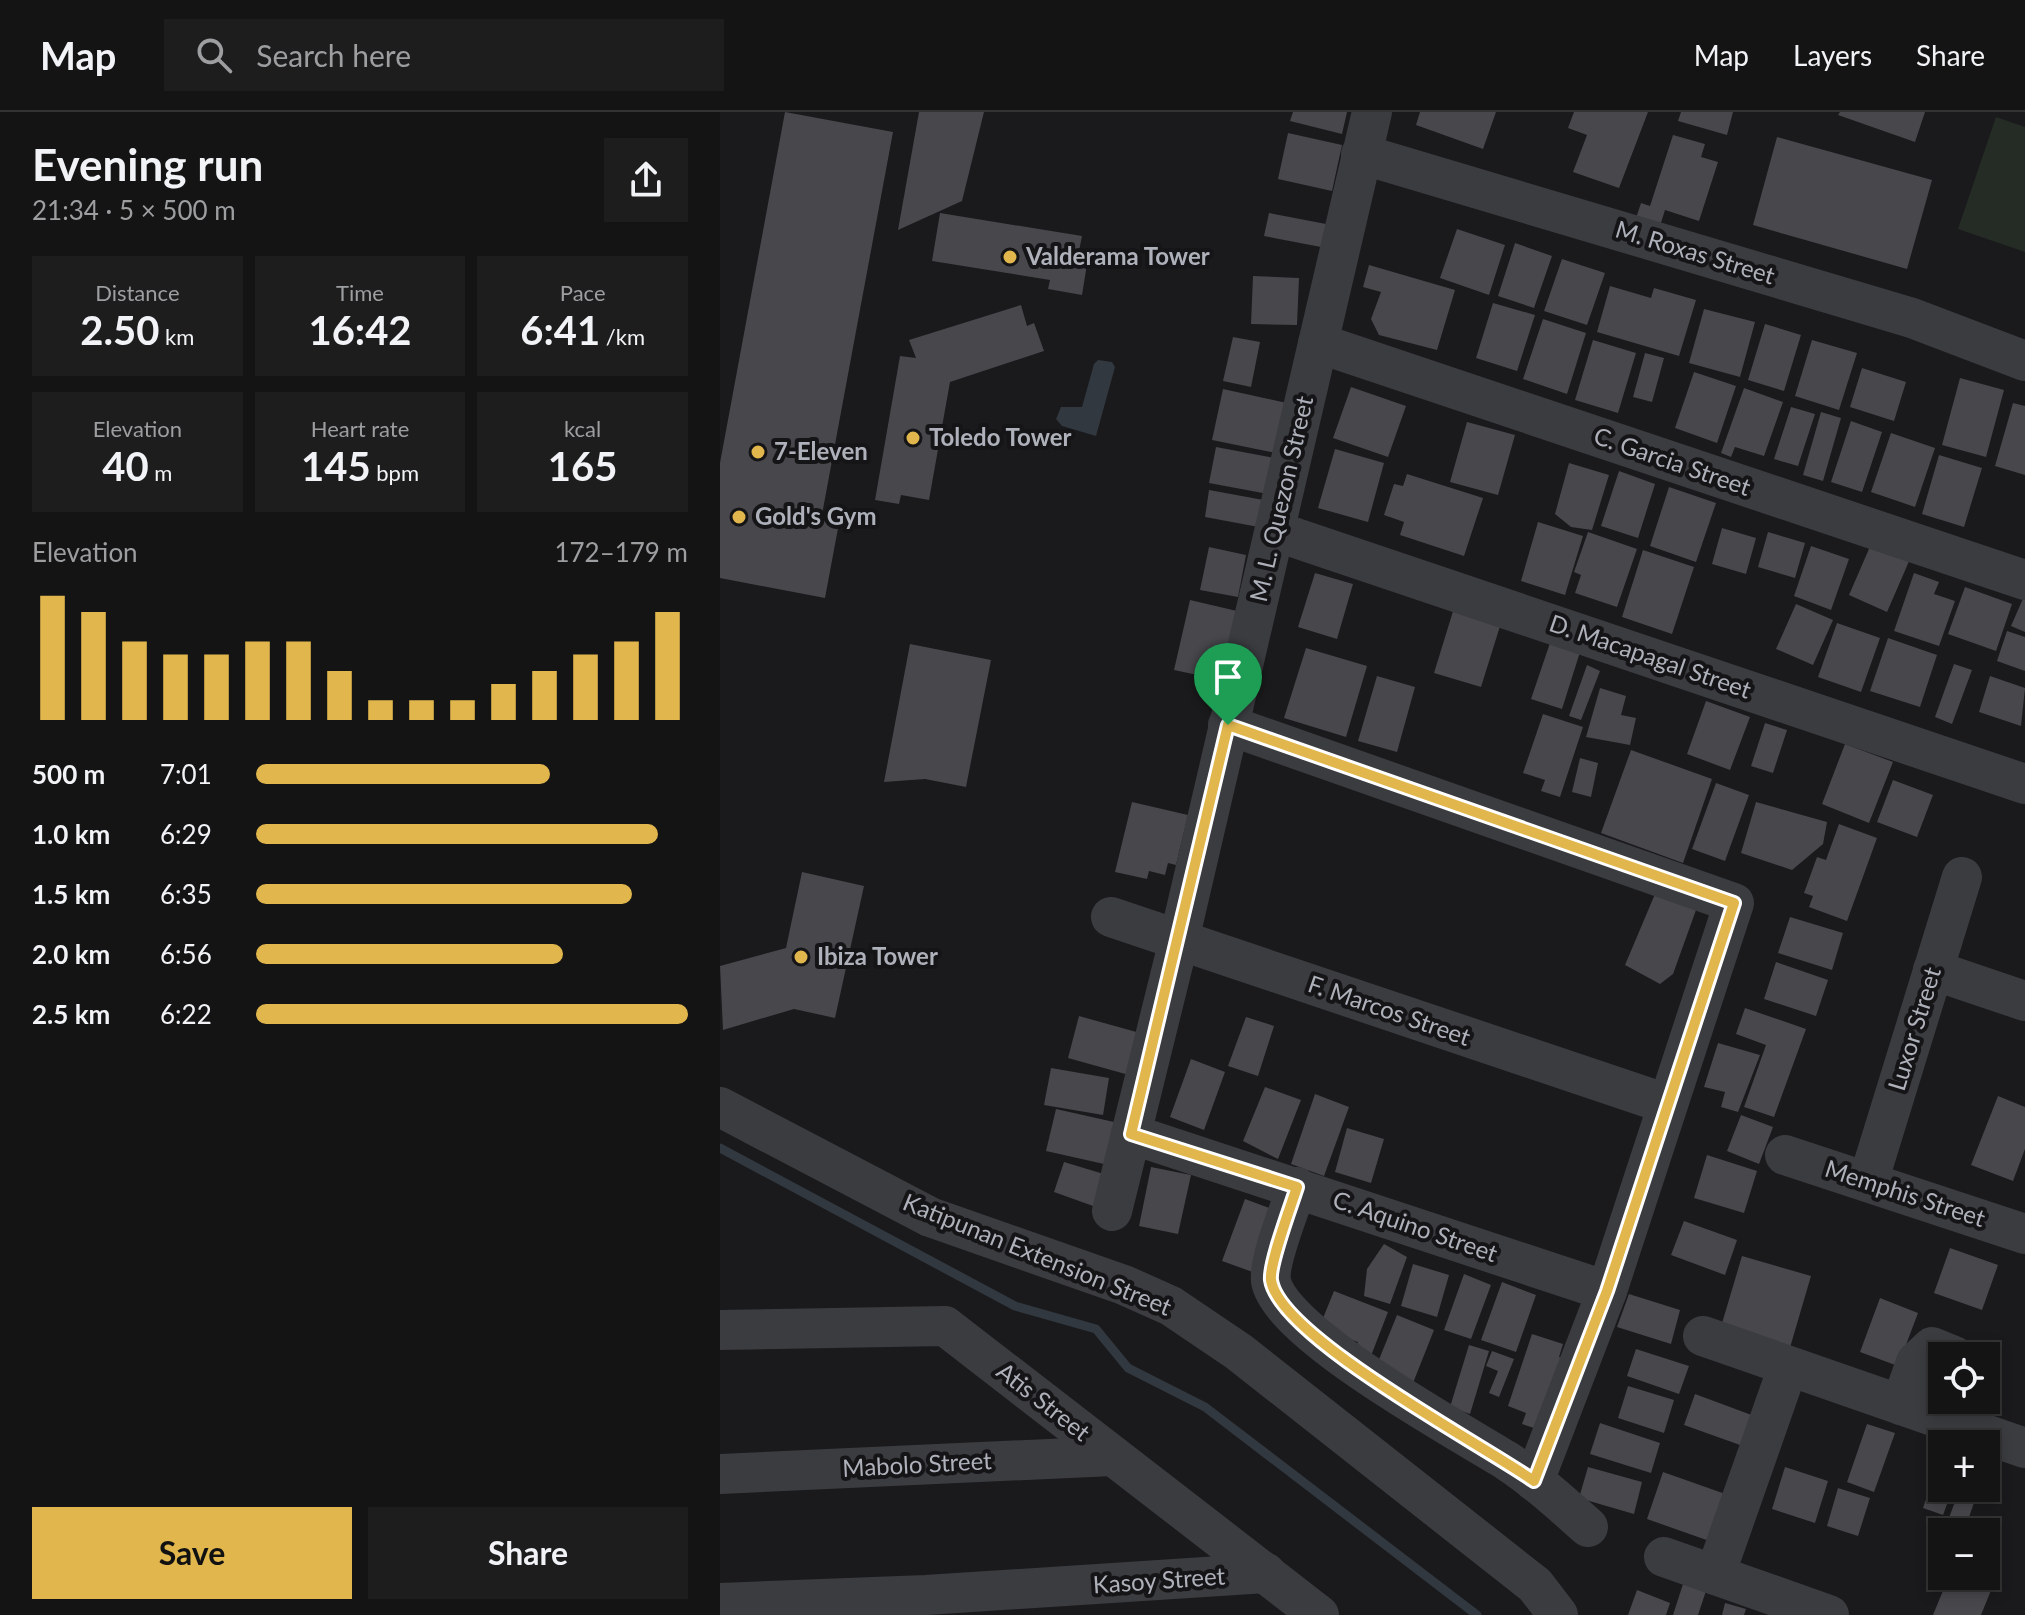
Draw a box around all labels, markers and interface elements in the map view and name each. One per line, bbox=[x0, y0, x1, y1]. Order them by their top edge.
search box bbox=[164, 19, 724, 91]
text: Map bbox=[40, 32, 116, 78]
icon: search bbox=[192, 33, 236, 77]
text: Search here bbox=[256, 37, 411, 73]
text: Map bbox=[1694, 38, 1749, 72]
text: Layers bbox=[1793, 38, 1872, 72]
text: Share bbox=[1916, 38, 1985, 72]
text: Evening run bbox=[32, 138, 263, 190]
button: share bbox=[604, 138, 688, 222]
text: 21:34 · 5 × 500 m bbox=[32, 194, 236, 226]
street label: M. Roxas Street bbox=[1612, 214, 1779, 290]
place label: Valderama Tower bbox=[1025, 241, 1210, 270]
marker: Valderama Tower bbox=[1001, 248, 1019, 266]
text: Distance bbox=[95, 279, 180, 306]
text: Time bbox=[336, 279, 384, 306]
text: Pace bbox=[560, 279, 606, 306]
text: 2.50 bbox=[80, 306, 159, 354]
text: 16:42 bbox=[308, 306, 412, 354]
text: 6:41 bbox=[520, 306, 600, 354]
text: km bbox=[159, 323, 194, 350]
text: /km bbox=[600, 323, 645, 350]
street label: M. L. Quezon Street bbox=[1243, 393, 1318, 604]
text: Elevation bbox=[93, 415, 182, 442]
text: Heart rate bbox=[311, 415, 409, 442]
text: kcal bbox=[564, 415, 601, 442]
street label: C. Garcia Street bbox=[1590, 420, 1755, 501]
place label: Toledo Tower bbox=[929, 422, 1072, 451]
marker: Toledo Tower bbox=[904, 429, 922, 447]
place label: 7-Eleven bbox=[774, 436, 868, 465]
text: 40 bbox=[102, 442, 149, 490]
text: 145 bbox=[301, 442, 371, 490]
text: 165 bbox=[548, 442, 617, 490]
marker: 7-Eleven bbox=[749, 443, 767, 461]
text: m bbox=[149, 459, 172, 486]
text: bpm bbox=[371, 459, 419, 486]
place label: Gold's Gym bbox=[755, 501, 877, 530]
marker: Gold's Gym bbox=[730, 508, 748, 526]
text: Elevation bbox=[32, 536, 138, 568]
text: 172–179 m bbox=[554, 536, 688, 568]
street label: D. Macapagal Street bbox=[1546, 607, 1756, 704]
pin bbox=[1194, 643, 1262, 725]
icon: arrive bbox=[1206, 655, 1250, 699]
text: 500 m bbox=[32, 758, 105, 790]
text: 7:01 bbox=[160, 758, 212, 790]
text: 1.0 km bbox=[32, 818, 110, 850]
text: 6:29 bbox=[160, 818, 212, 850]
text: 1.5 km bbox=[32, 878, 110, 910]
text: 6:35 bbox=[160, 878, 212, 910]
text: 2.0 km bbox=[32, 938, 110, 970]
text: 6:56 bbox=[160, 938, 212, 970]
place label: Ibiza Tower bbox=[817, 941, 938, 970]
marker: Ibiza Tower bbox=[792, 948, 810, 966]
street label: Luxor Street bbox=[1881, 963, 1946, 1094]
street label: F. Marcos Street bbox=[1305, 968, 1475, 1051]
text: 2.5 km bbox=[32, 998, 110, 1030]
text: 6:22 bbox=[160, 998, 212, 1030]
street label: Memphis Street bbox=[1822, 1153, 1990, 1232]
street label: C. Aquino Street bbox=[1329, 1184, 1502, 1267]
street label: Katipunan Extension Street bbox=[899, 1186, 1176, 1321]
map controls bbox=[1928, 1342, 2000, 1590]
button: locate bbox=[1928, 1342, 2000, 1414]
street label: Atis Street bbox=[992, 1356, 1097, 1446]
button: + bbox=[1928, 1430, 2000, 1502]
street label: Mabolo Street bbox=[842, 1445, 993, 1482]
button: Save bbox=[32, 1507, 352, 1599]
button: Share bbox=[368, 1507, 688, 1599]
button: − bbox=[1928, 1518, 2000, 1590]
street label: Kasoy Street bbox=[1092, 1560, 1226, 1599]

